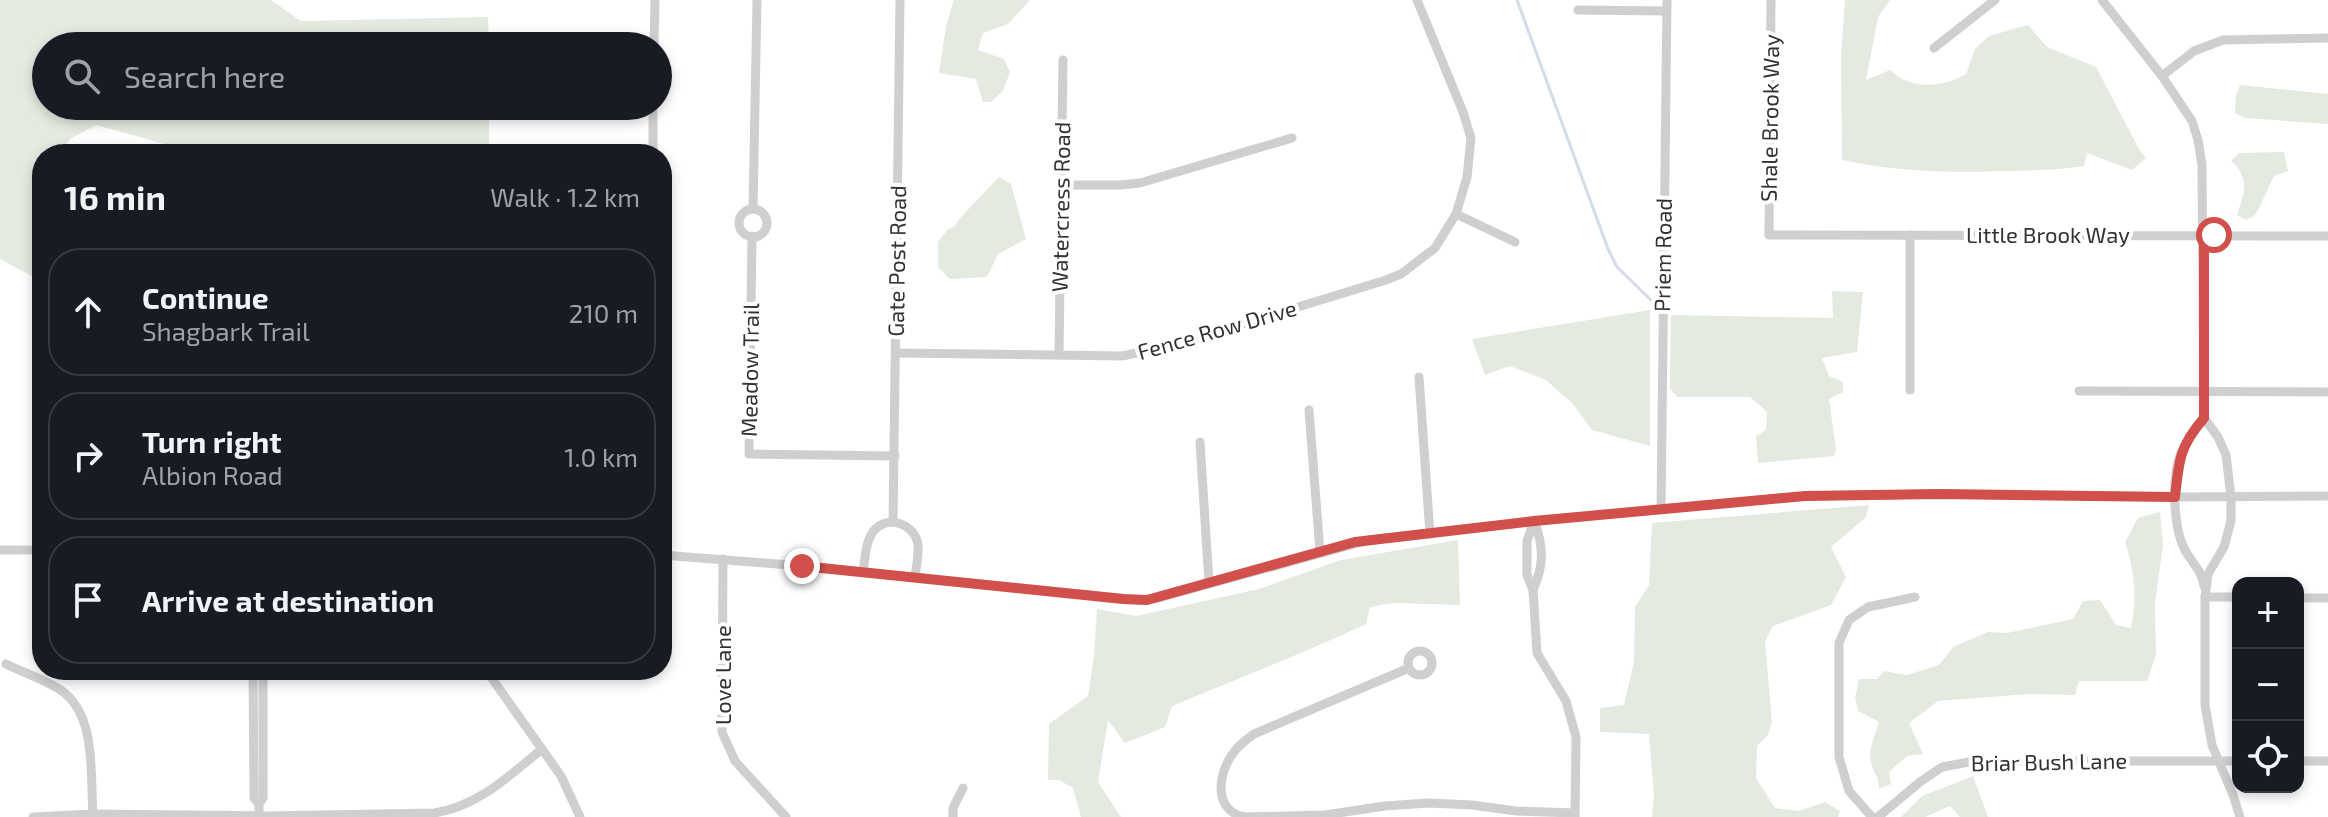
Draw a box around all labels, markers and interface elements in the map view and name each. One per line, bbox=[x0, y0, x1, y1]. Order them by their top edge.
search box bbox=[32, 32, 672, 120]
street label: Shale Brook Way bbox=[1755, 34, 1783, 202]
icon: search bbox=[60, 54, 104, 98]
text: Search here bbox=[124, 58, 285, 94]
street label: Watercress Road bbox=[1046, 122, 1074, 292]
text: 16 min bbox=[64, 176, 166, 217]
text: Walk · 1.2 km bbox=[490, 181, 640, 212]
street label: Gate Post Road bbox=[882, 185, 910, 337]
street label: Priem Road bbox=[1648, 198, 1676, 312]
route start bbox=[2196, 217, 2232, 253]
street label: Little Brook Way bbox=[1966, 221, 2130, 247]
text: Continue bbox=[142, 279, 269, 315]
icon: ahead bbox=[66, 290, 110, 334]
street label: Fence Row Drive bbox=[1134, 294, 1299, 364]
text: 210 m bbox=[569, 297, 638, 328]
street label: Meadow Trail bbox=[735, 302, 763, 437]
text: Shagbark Trail bbox=[142, 315, 310, 346]
text: Turn right bbox=[142, 423, 282, 459]
icon: right bbox=[66, 434, 110, 478]
text: 1.0 km bbox=[564, 441, 638, 472]
text: Albion Road bbox=[142, 459, 283, 490]
route end bbox=[784, 548, 820, 584]
map controls bbox=[2232, 577, 2304, 793]
button: + bbox=[2232, 577, 2304, 649]
icon: arrive bbox=[66, 578, 110, 622]
text: Arrive at destination bbox=[142, 582, 434, 618]
street label: Love Lane bbox=[709, 625, 735, 725]
button: − bbox=[2232, 649, 2304, 721]
button: locate bbox=[2232, 721, 2304, 793]
street label: Briar Bush Lane bbox=[1971, 747, 2127, 775]

